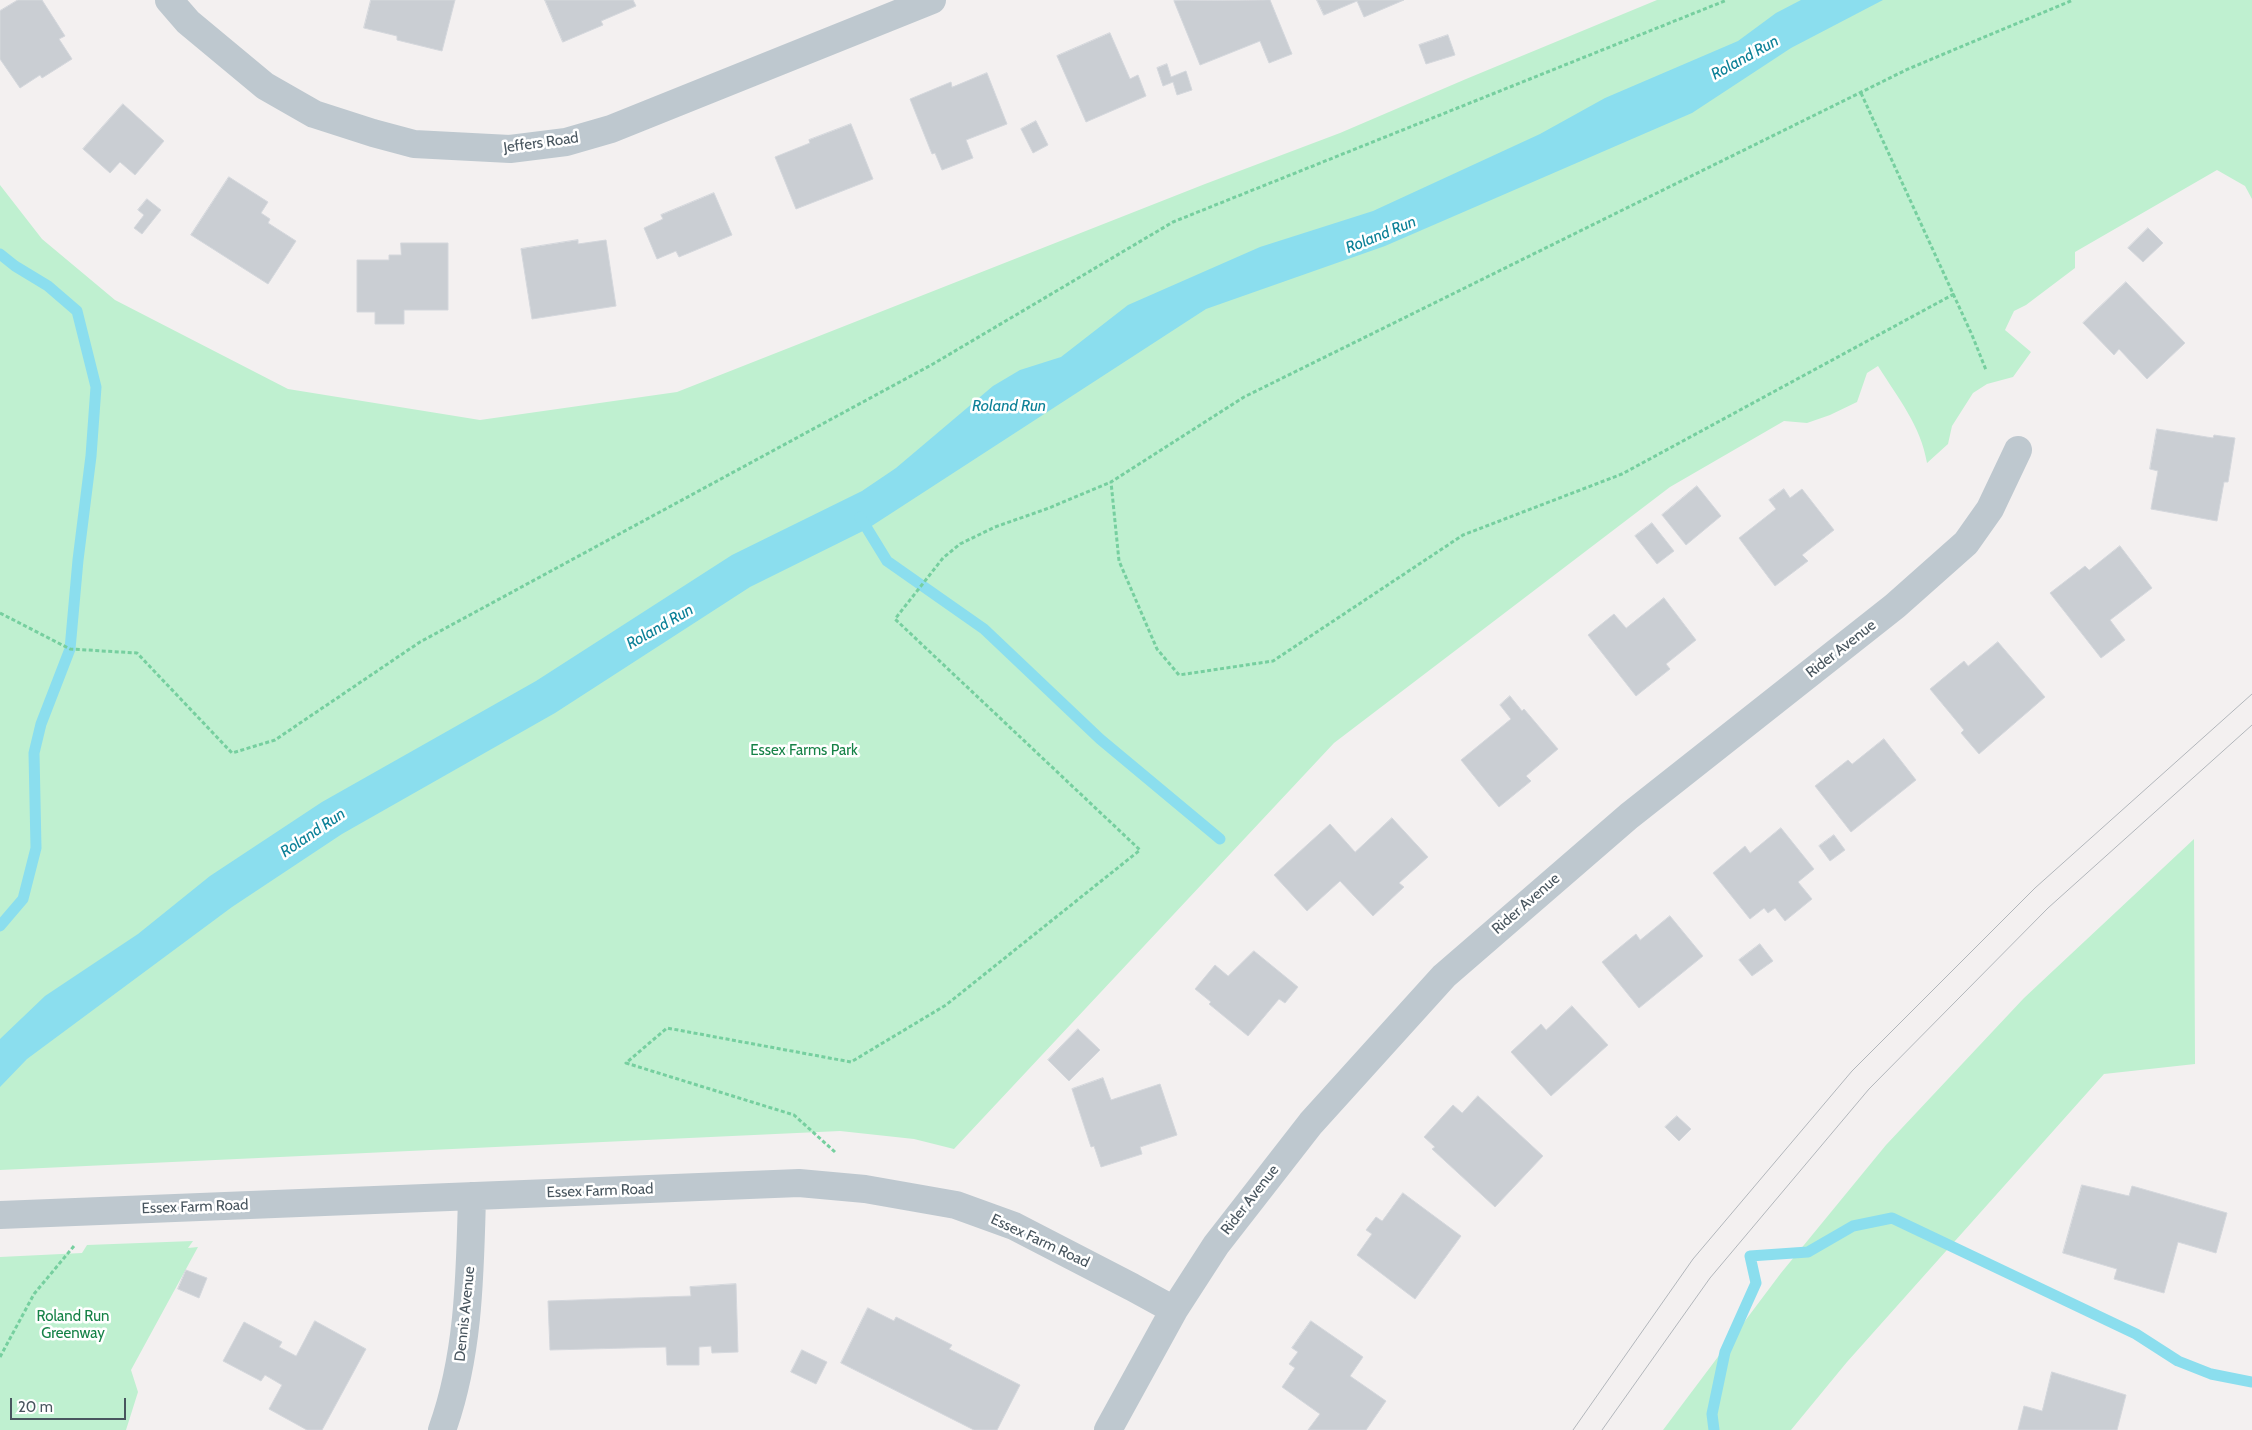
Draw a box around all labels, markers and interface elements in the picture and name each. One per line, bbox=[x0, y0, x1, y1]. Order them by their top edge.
water label: Roland Run bbox=[1708, 32, 1782, 84]
street label: Jeffers Road bbox=[502, 129, 580, 157]
water label: Roland Run bbox=[1343, 212, 1419, 258]
water label: Roland Run bbox=[972, 396, 1046, 416]
water label: Roland Run bbox=[623, 600, 697, 654]
street label: Rider Avenue bbox=[1802, 616, 1880, 682]
park label: Essex Farms Park bbox=[750, 742, 858, 760]
water label: Roland Run bbox=[277, 804, 349, 862]
street label: Rider Avenue bbox=[1488, 870, 1564, 938]
street label: Rider Avenue bbox=[1217, 1161, 1283, 1239]
street label: Essex Farm Road bbox=[546, 1180, 654, 1202]
street label: Essex Farm Road bbox=[141, 1196, 249, 1218]
street label: Essex Farm Road bbox=[988, 1210, 1092, 1272]
street label: Dennis Avenue bbox=[451, 1266, 479, 1362]
park label: Roland Run Greenway bbox=[37, 1308, 109, 1343]
scale bar bbox=[12, 1388, 129, 1420]
text: 20 m bbox=[18, 1398, 53, 1416]

